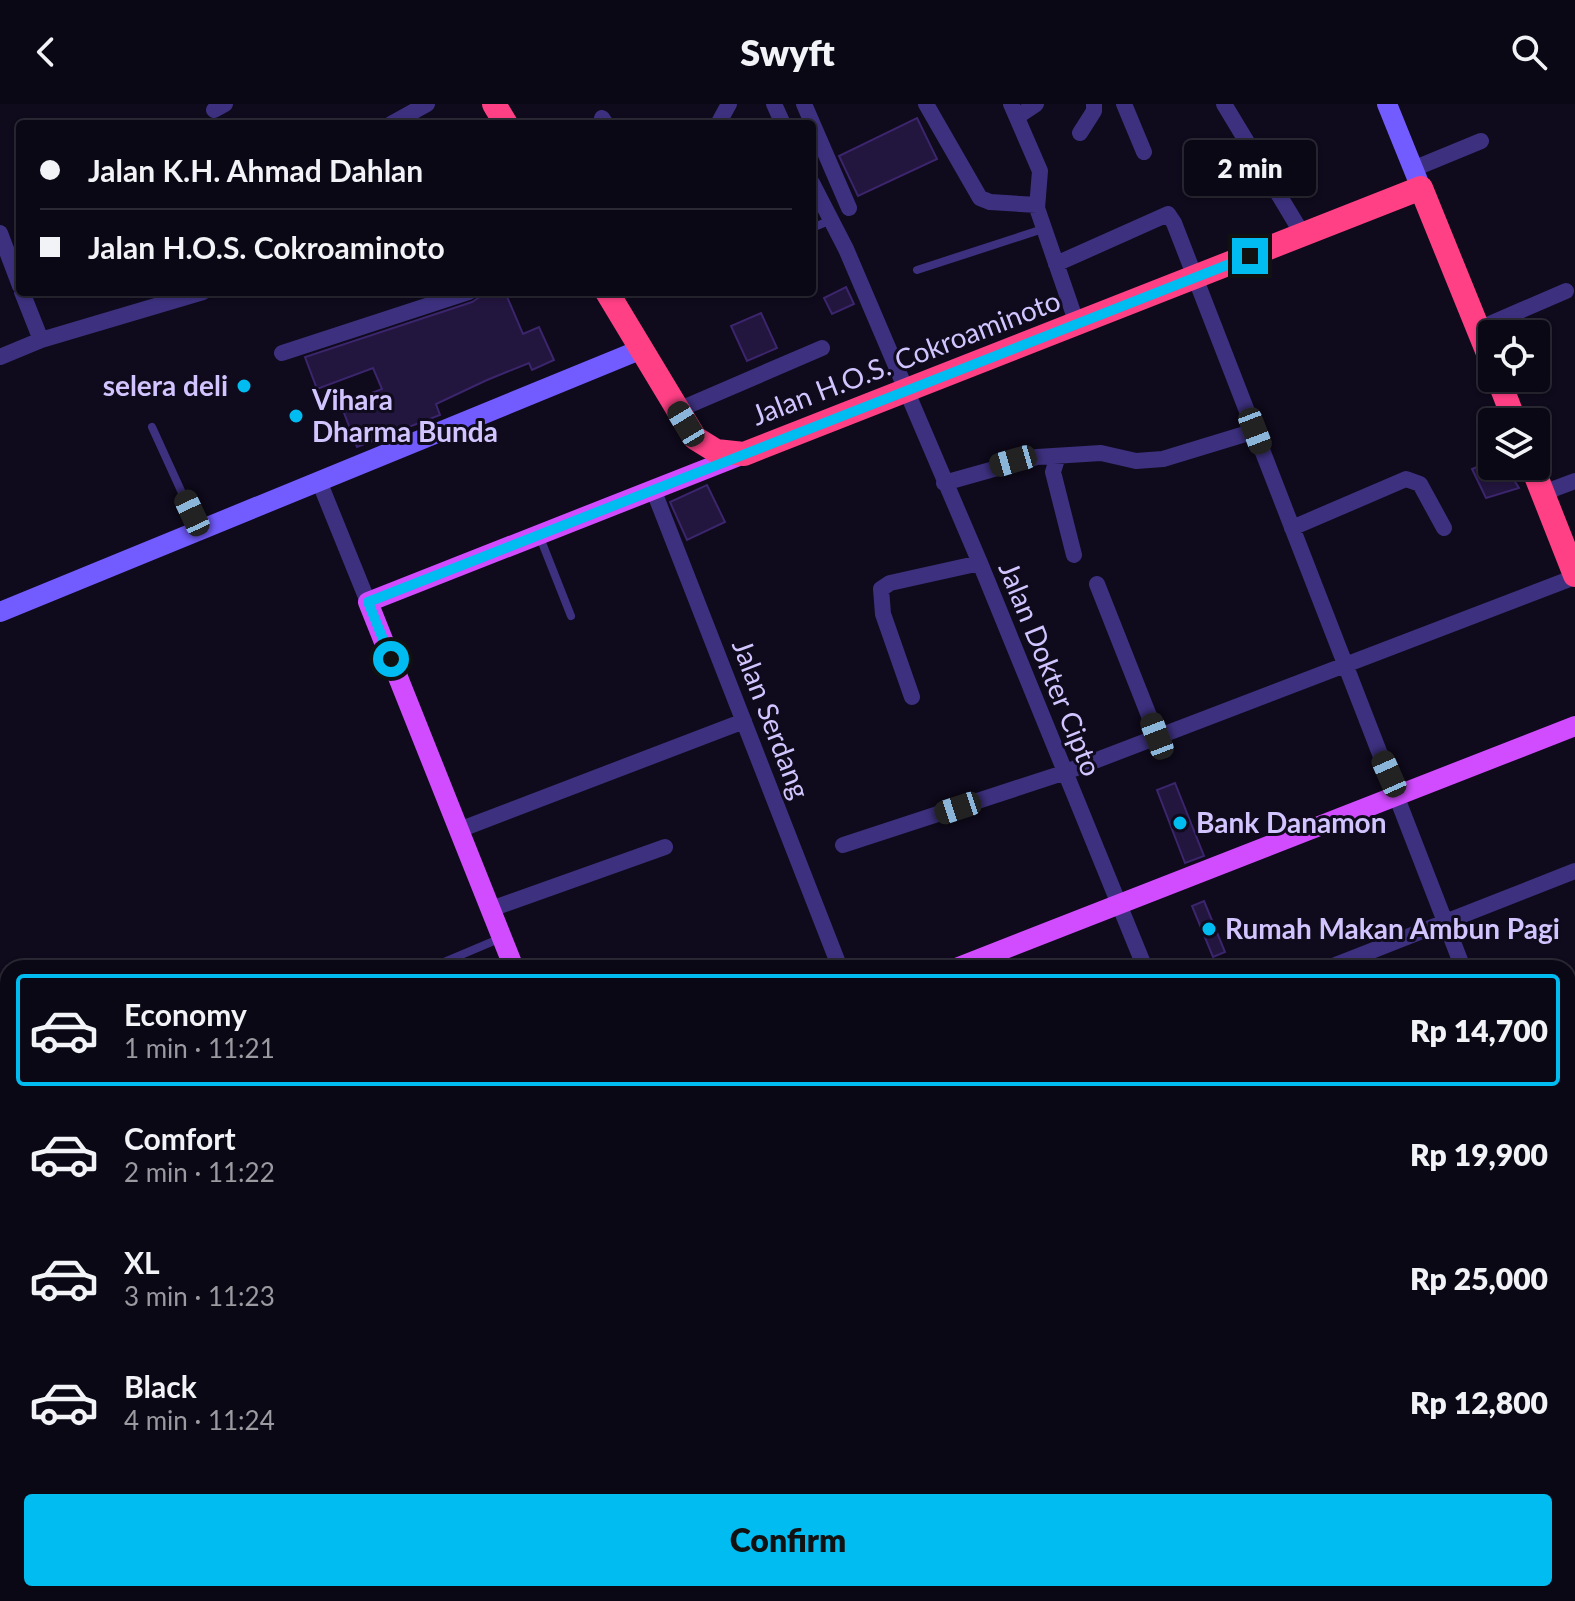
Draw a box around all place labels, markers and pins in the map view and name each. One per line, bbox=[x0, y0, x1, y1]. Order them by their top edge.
place label: selera deli bbox=[103, 368, 228, 402]
marker: selera deli bbox=[235, 377, 253, 395]
place label: Vihara Dharma Bunda bbox=[311, 382, 498, 448]
marker: Vihara Dharma Bunda bbox=[287, 407, 305, 425]
place label: Bank Danamon bbox=[1196, 805, 1386, 839]
marker: Bank Danamon bbox=[1171, 814, 1189, 832]
place label: Rumah Makan Ambun Pagi bbox=[1225, 911, 1560, 945]
marker: Rumah Makan Ambun Pagi bbox=[1200, 920, 1218, 938]

